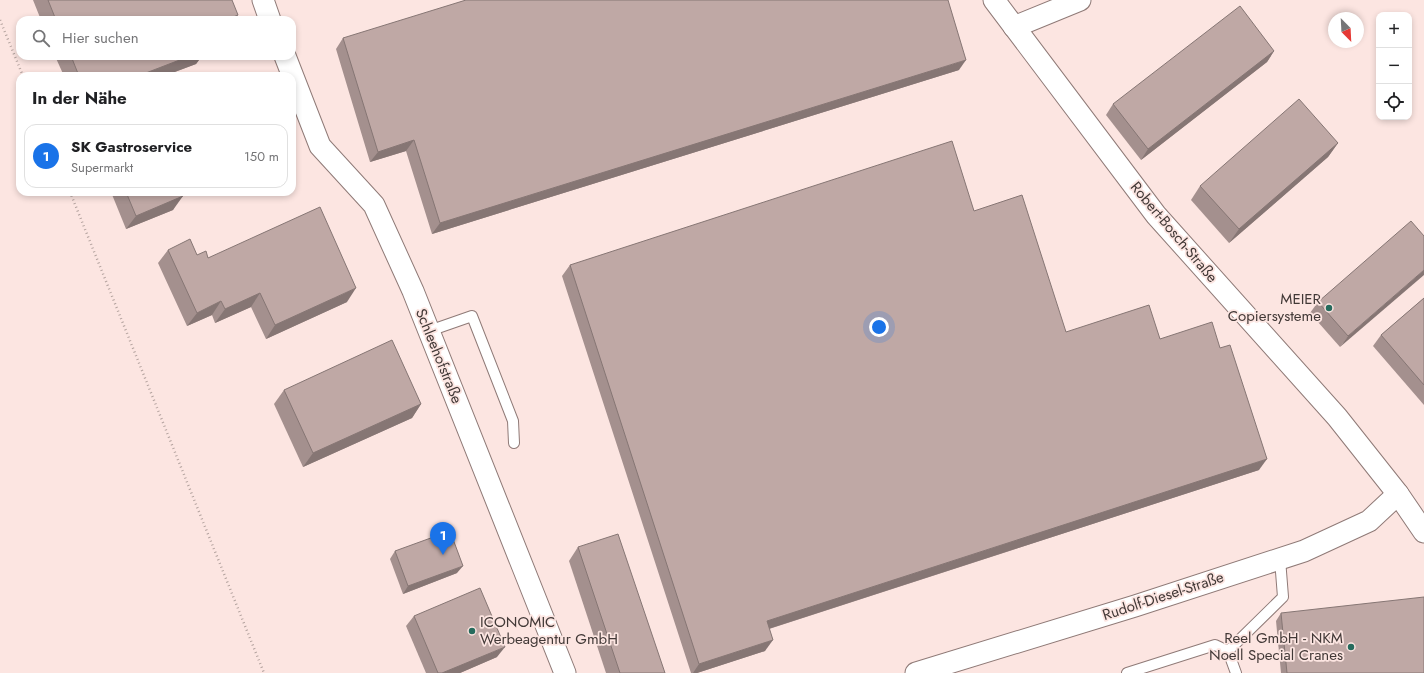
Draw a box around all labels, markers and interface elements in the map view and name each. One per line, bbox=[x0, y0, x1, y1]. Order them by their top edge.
north arrow bbox=[1328, 12, 1364, 48]
map controls bbox=[1376, 12, 1412, 120]
button: + bbox=[1376, 12, 1412, 48]
search box bbox=[16, 16, 296, 60]
icon: search bbox=[30, 27, 52, 49]
text: Hier suchen bbox=[62, 27, 139, 49]
button: − bbox=[1376, 48, 1412, 84]
button: locate bbox=[1376, 84, 1412, 120]
text: In der Nähe bbox=[32, 86, 127, 110]
text: SK Gastroservice bbox=[71, 136, 192, 158]
text: 1 bbox=[43, 147, 49, 166]
text: 150 m bbox=[244, 147, 279, 166]
text: Supermarkt bbox=[71, 158, 133, 177]
street label: Robert-Bosch-Straße bbox=[1125, 177, 1223, 288]
place label: MEIER Copiersysteme bbox=[1228, 288, 1322, 327]
marker: MEIER Copiersysteme bbox=[1324, 303, 1334, 313]
street label: Schleehofstraße bbox=[410, 305, 468, 407]
your location bbox=[869, 317, 889, 337]
pin: 1 bbox=[430, 522, 456, 555]
street label: Rudolf-Diesel-Straße bbox=[1099, 566, 1227, 626]
place label: ICONOMIC Werbeagentur GmbH bbox=[480, 611, 618, 650]
marker: ICONOMIC Werbeagentur GmbH bbox=[467, 626, 477, 636]
place label: Reel GmbH - NKM Noell Special Cranes bbox=[1209, 627, 1343, 666]
marker: Reel GmbH - NKM Noell Special Cranes bbox=[1346, 642, 1356, 652]

